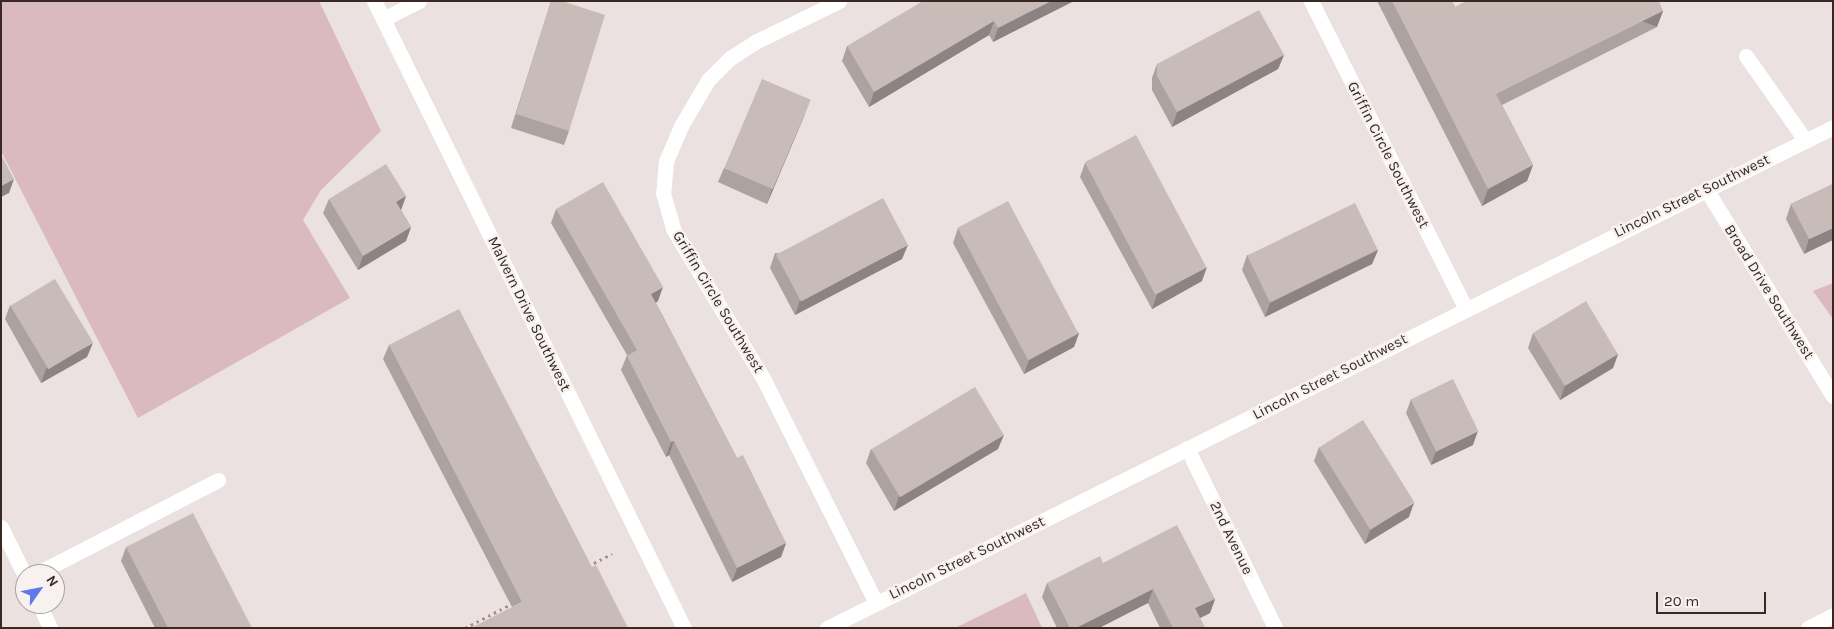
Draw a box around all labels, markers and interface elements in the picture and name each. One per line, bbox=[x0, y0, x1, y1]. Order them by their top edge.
street label: Griffin Circle Southwest bbox=[1343, 79, 1433, 231]
street label: Lincoln Street Southwest bbox=[1611, 150, 1773, 242]
street label: Broad Drive Southwest bbox=[1720, 221, 1818, 363]
street label: Griffin Circle Southwest bbox=[668, 228, 768, 376]
street label: Malvern Drive Southwest bbox=[484, 234, 574, 394]
street label: Lincoln Street Southwest bbox=[1250, 330, 1410, 424]
street label: 2nd Avenue bbox=[1205, 498, 1257, 578]
street label: Lincoln Street Southwest bbox=[886, 512, 1048, 604]
north arrow bbox=[15, 564, 65, 614]
text: N bbox=[42, 572, 62, 590]
scale bar bbox=[1659, 582, 1769, 614]
text: 20 m bbox=[1664, 592, 1699, 610]

